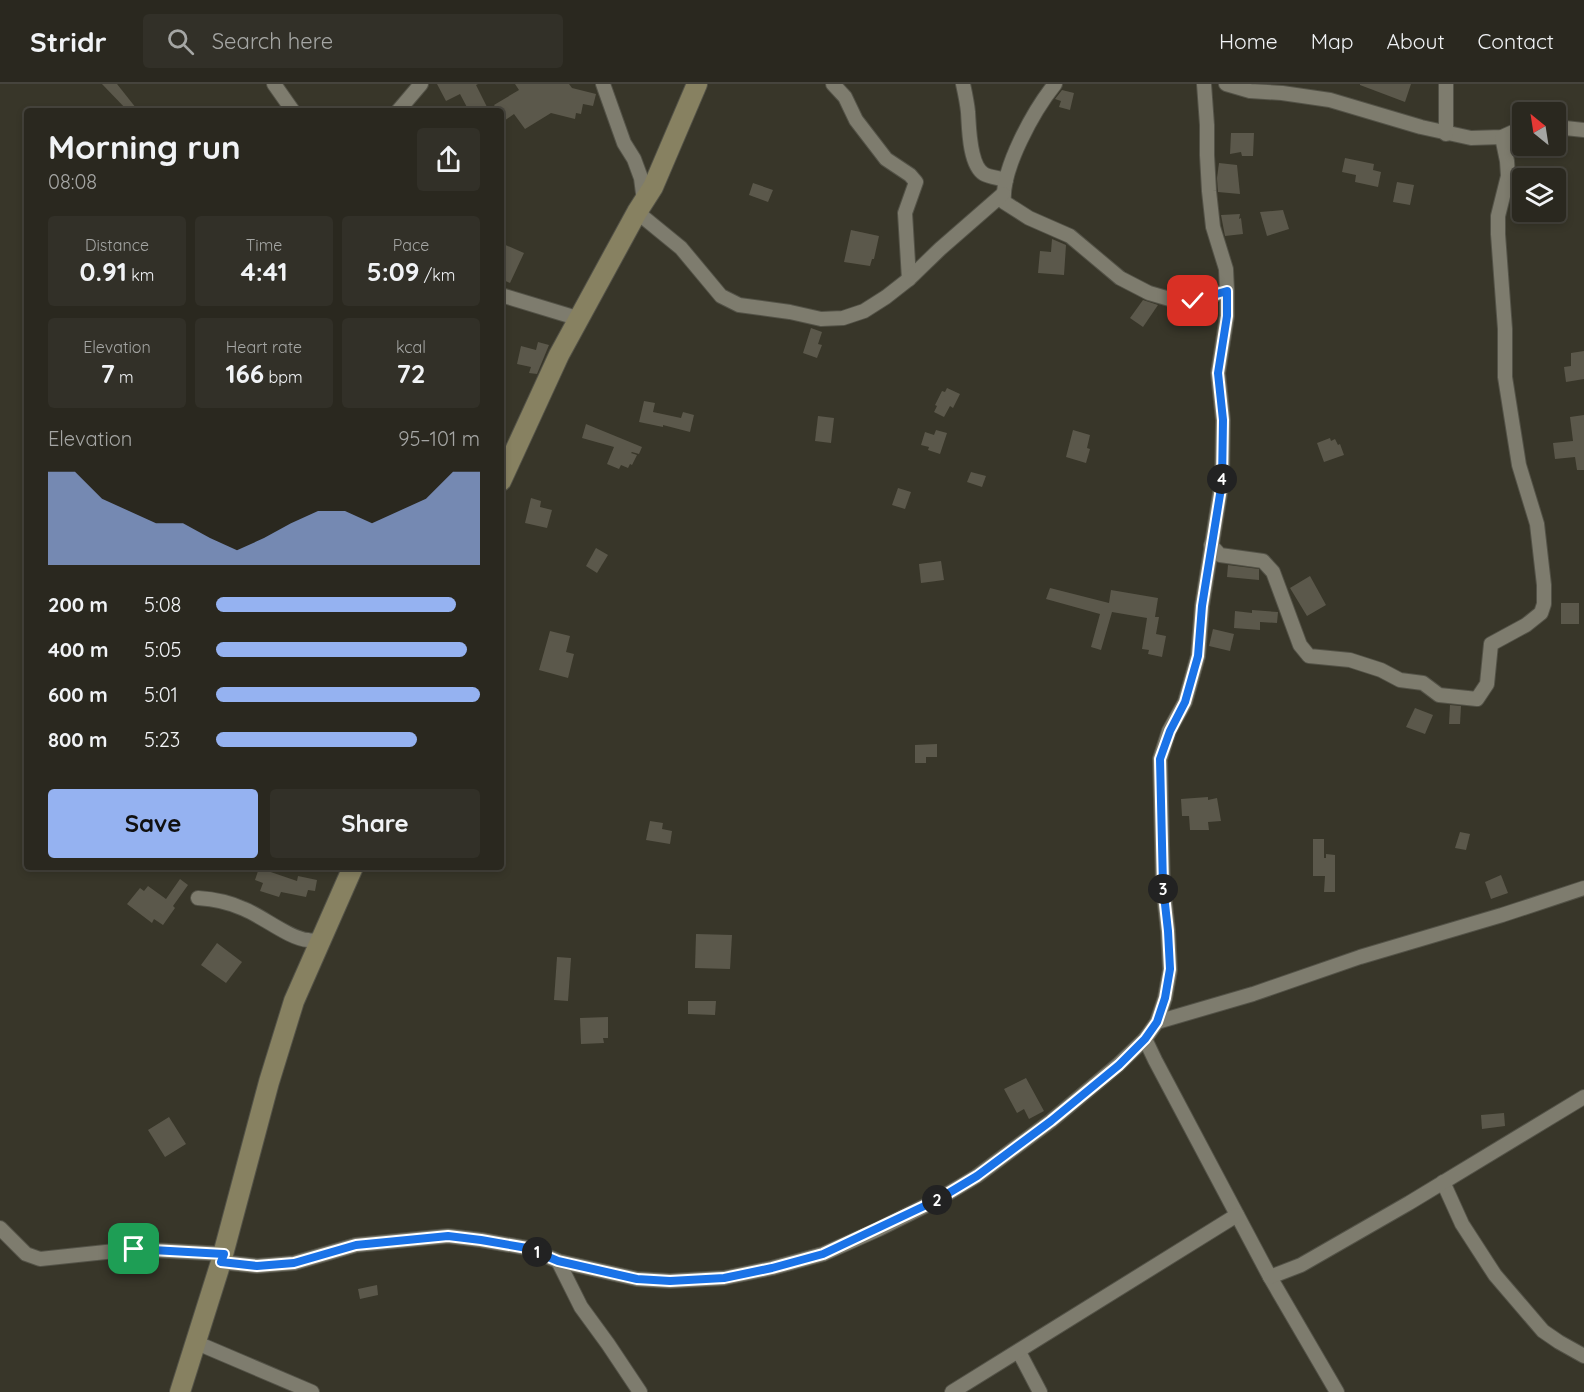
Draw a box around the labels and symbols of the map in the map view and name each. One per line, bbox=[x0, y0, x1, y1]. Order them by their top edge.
north arrow bbox=[1512, 102, 1566, 156]
pin bbox=[1167, 275, 1218, 326]
pin: 4 bbox=[1207, 464, 1237, 494]
pin: 3 bbox=[1148, 874, 1178, 904]
pin: 2 bbox=[922, 1185, 952, 1215]
pin bbox=[108, 1223, 159, 1274]
pin: 1 bbox=[522, 1237, 552, 1267]

